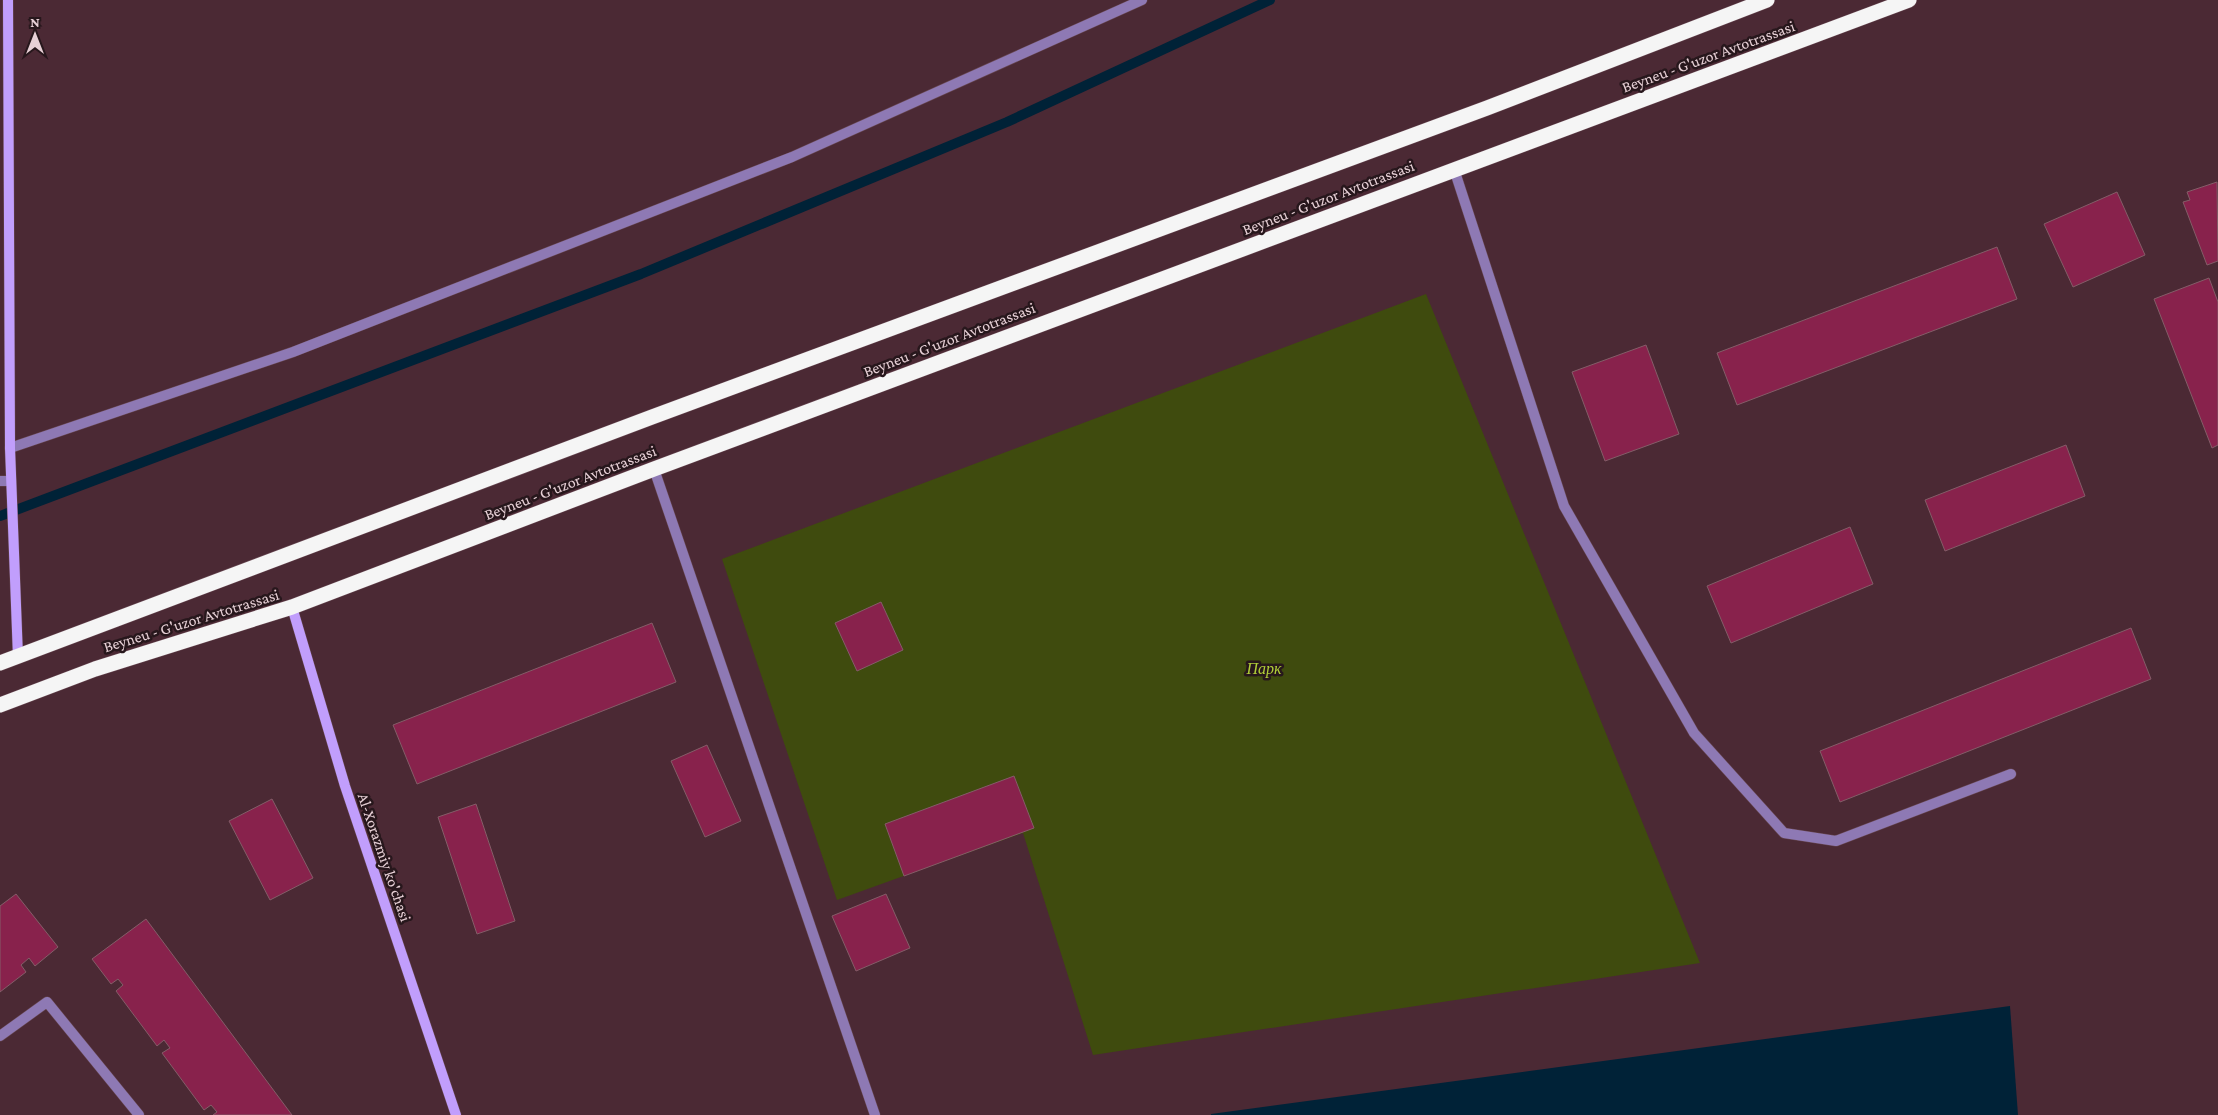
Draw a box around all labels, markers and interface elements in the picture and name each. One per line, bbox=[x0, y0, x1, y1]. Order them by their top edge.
north arrow bbox=[10, 10, 60, 60]
text: N bbox=[30, 14, 40, 30]
street label: Beyneu - G'uzor Avtotrassasi bbox=[1619, 17, 1797, 97]
street label: Beyneu - G'uzor Avtotrassasi bbox=[1240, 157, 1417, 239]
street label: Beyneu - G'uzor Avtotrassasi bbox=[861, 299, 1038, 381]
street label: Beyneu - G'uzor Avtotrassasi bbox=[482, 442, 659, 524]
street label: Beyneu - G'uzor Avtotrassasi bbox=[101, 586, 281, 656]
park label: Парк bbox=[1245, 660, 1282, 678]
street label: Al-Xorazmiy ko'chasi bbox=[354, 791, 414, 924]

